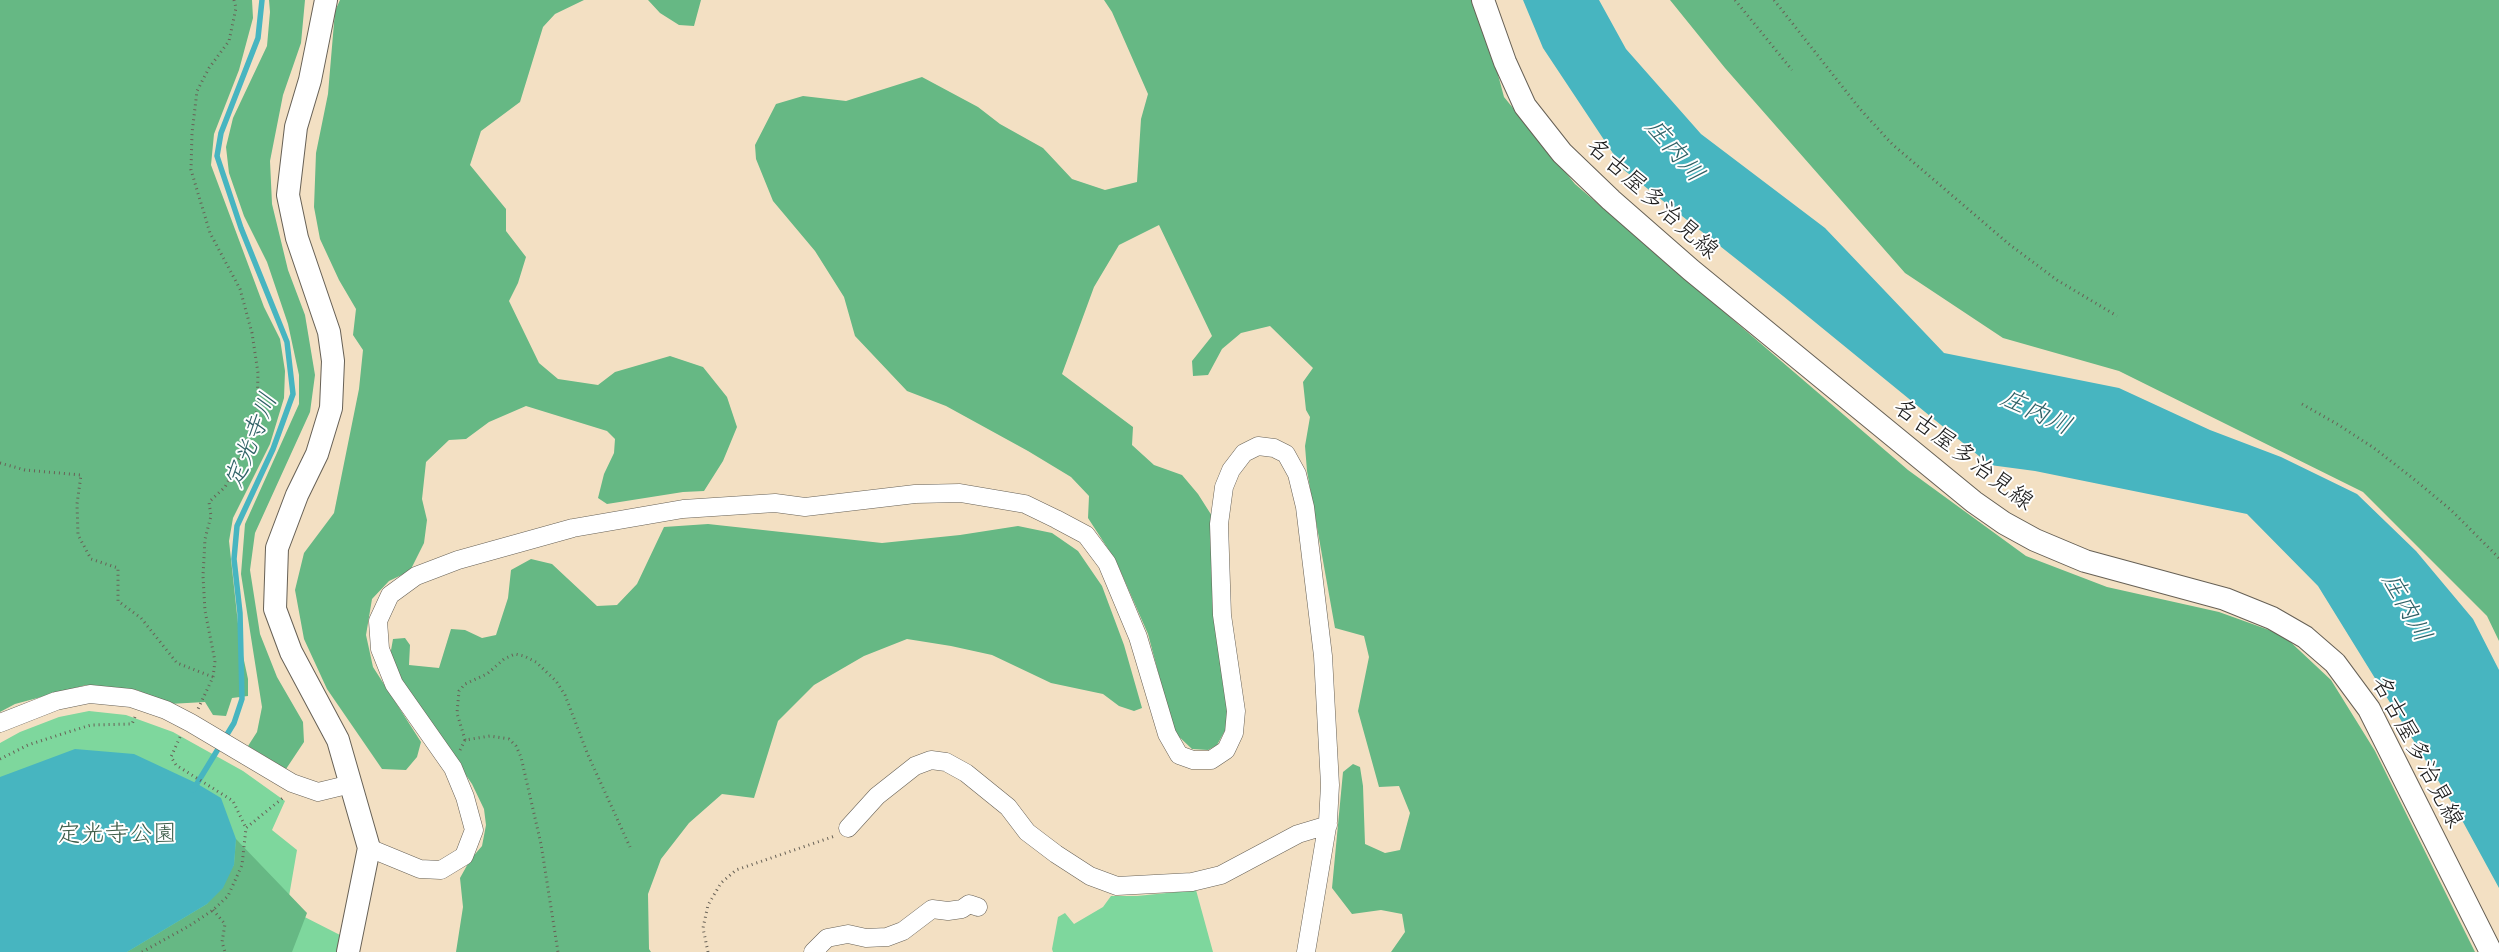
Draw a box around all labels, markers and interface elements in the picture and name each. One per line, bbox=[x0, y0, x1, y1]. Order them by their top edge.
water label: 庄内川 bbox=[1638, 113, 1710, 189]
street label: 名古屋多治見線 bbox=[1580, 132, 1724, 266]
water label: 庄内川 bbox=[1996, 384, 2076, 442]
water label: 定光寺川 bbox=[219, 389, 285, 493]
street label: 名古屋多治見線 bbox=[1887, 393, 2039, 517]
water label: 庄内川 bbox=[2375, 568, 2437, 648]
street label: 名古屋多治見線 bbox=[2365, 671, 2469, 833]
park label: 定光寺公園 bbox=[57, 821, 177, 849]

